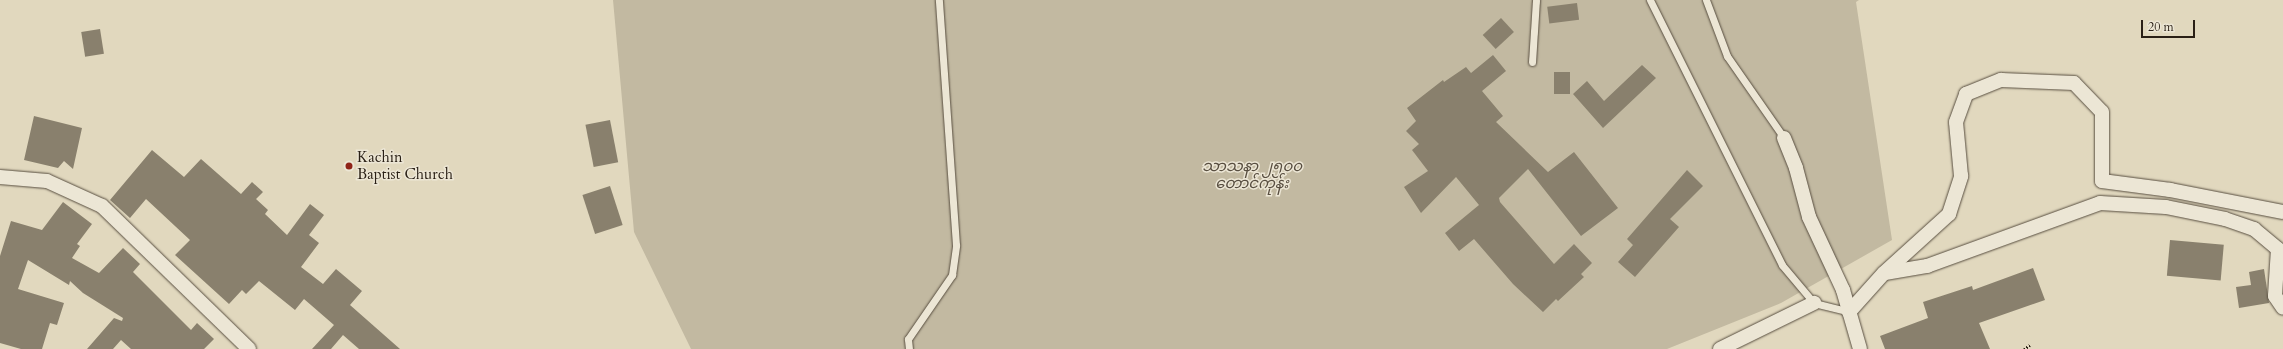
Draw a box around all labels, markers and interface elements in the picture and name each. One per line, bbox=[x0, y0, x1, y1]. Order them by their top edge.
scale bar bbox=[2143, 12, 2197, 38]
text: 20 m bbox=[2148, 19, 2174, 35]
place label: Kachin Baptist Church bbox=[357, 148, 453, 183]
park label: သာသနာ ၂၅၀၀ တောင်ကုန်း bbox=[1202, 157, 1302, 192]
marker: Kachin Baptist Church bbox=[344, 161, 354, 171]

